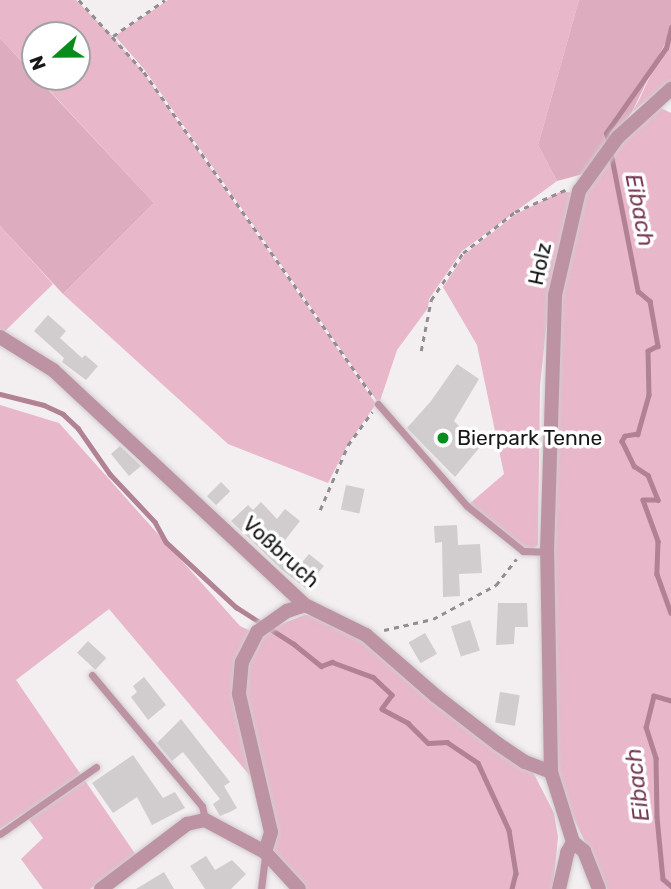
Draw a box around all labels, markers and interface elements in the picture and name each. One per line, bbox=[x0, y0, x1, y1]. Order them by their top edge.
north arrow bbox=[21, 21, 91, 91]
text: N bbox=[25, 52, 51, 73]
water label: Eibach bbox=[619, 171, 661, 249]
street label: Holz bbox=[523, 240, 557, 288]
place label: Bierpark Tenne bbox=[457, 425, 603, 451]
marker: Bierpark Tenne bbox=[435, 430, 451, 446]
street label: Voßbruch bbox=[237, 511, 325, 593]
water label: Eibach bbox=[619, 747, 655, 823]

